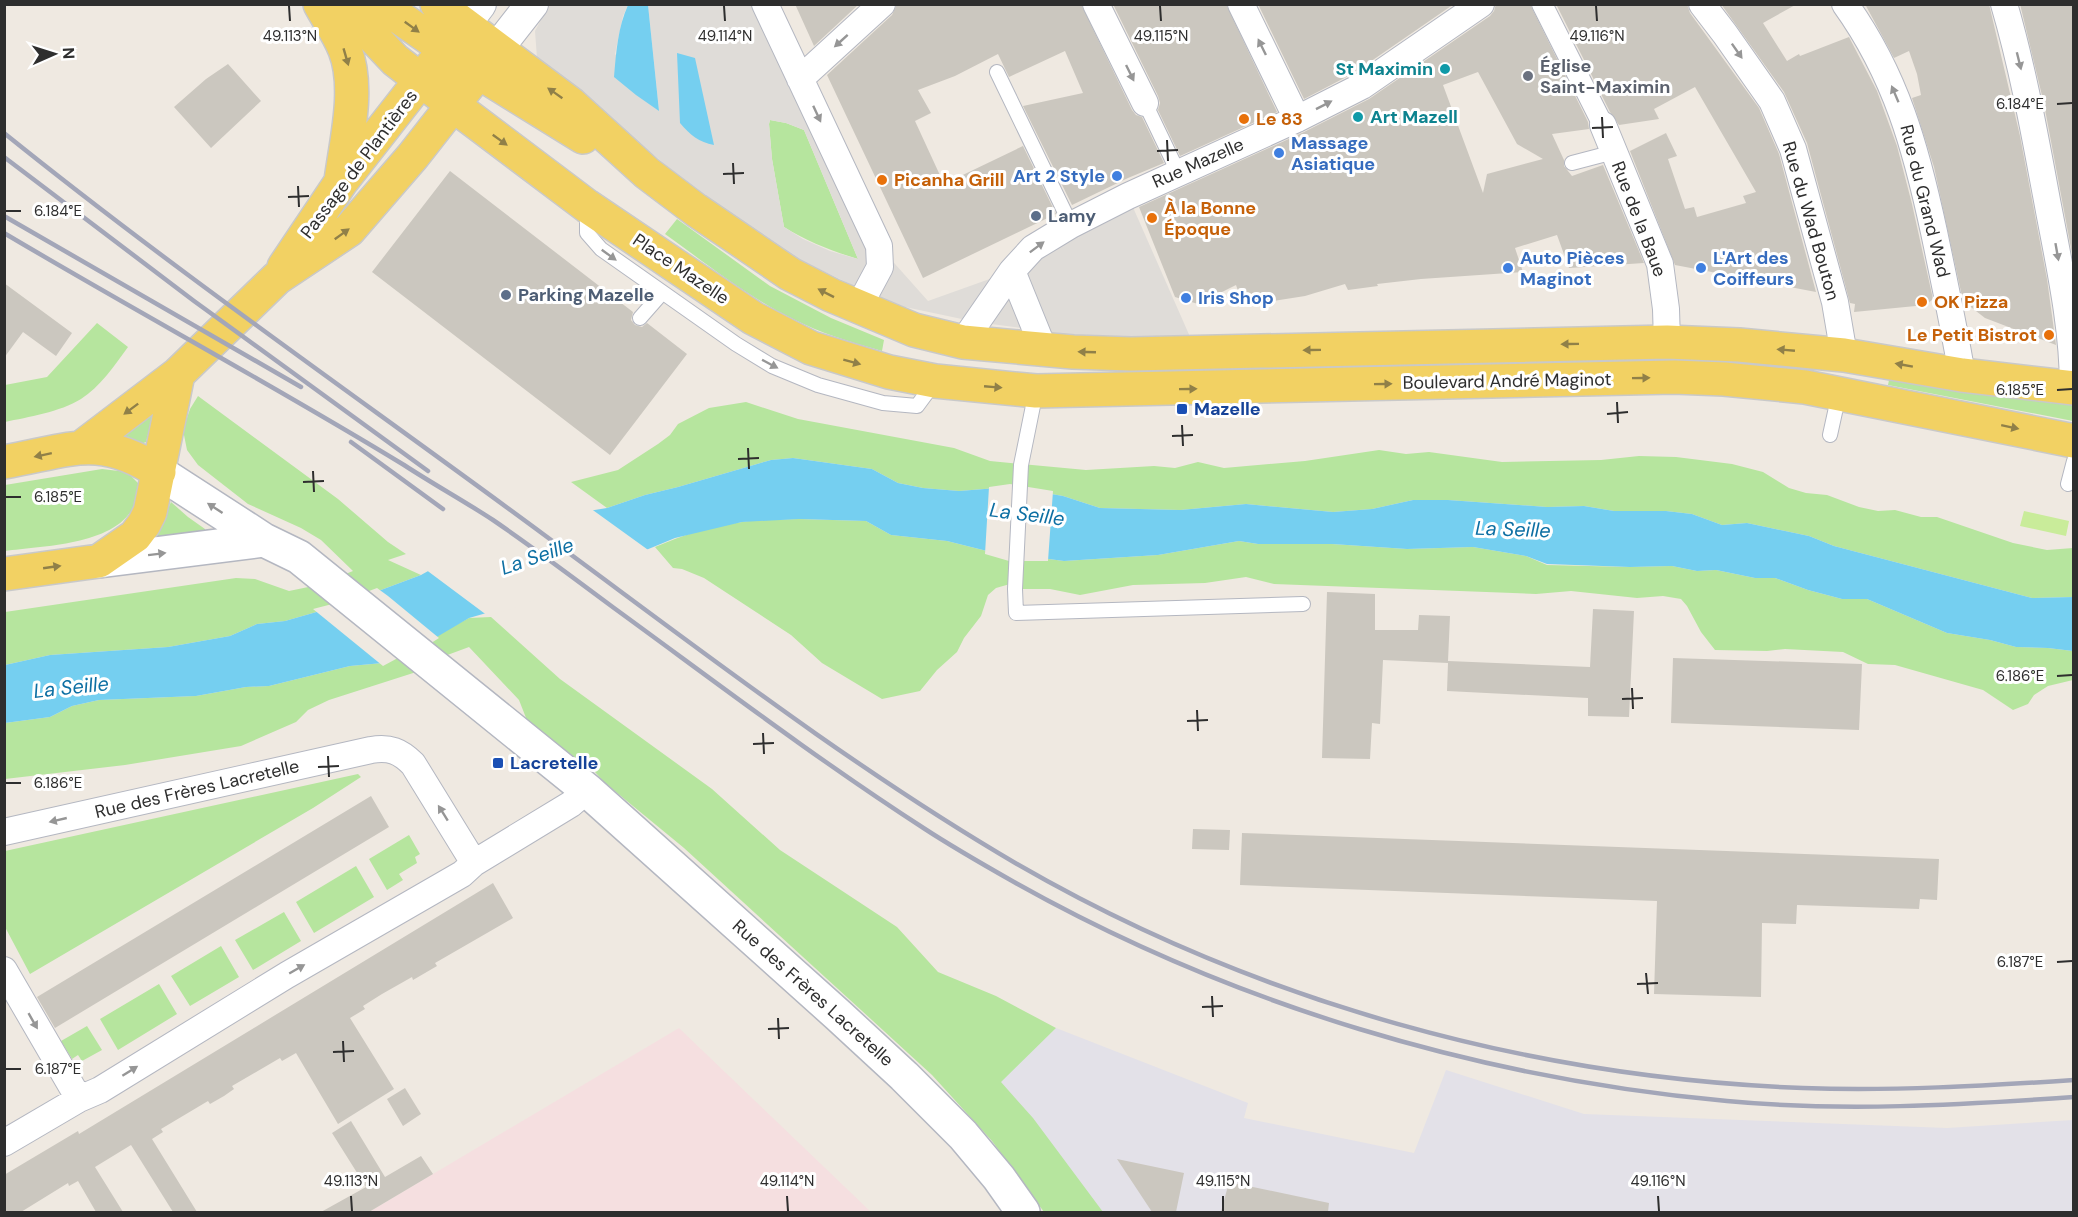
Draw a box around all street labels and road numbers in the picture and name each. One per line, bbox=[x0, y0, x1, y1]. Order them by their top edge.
street label: Passage de Plantières bbox=[295, 85, 423, 243]
street label: Rue du Grand Wad bbox=[1894, 122, 1956, 280]
street label: Rue Mazelle bbox=[1149, 132, 1247, 194]
street label: Rue du Wad Bouton bbox=[1777, 139, 1845, 303]
street label: Rue de la Baue bbox=[1606, 158, 1672, 280]
street label: Place Mazelle bbox=[628, 228, 734, 310]
street label: Boulevard André Maginot bbox=[1402, 367, 1612, 395]
street label: Rue des Frères Lacretelle bbox=[92, 754, 302, 824]
street label: Rue des Frères Lacretelle bbox=[727, 914, 899, 1072]

